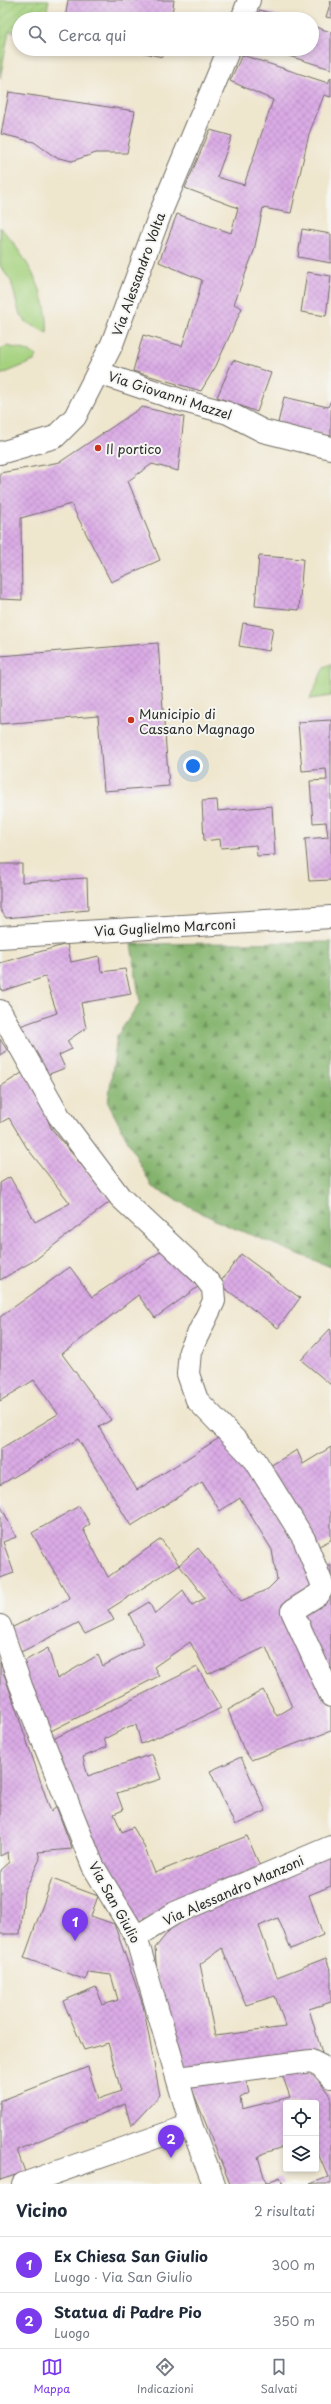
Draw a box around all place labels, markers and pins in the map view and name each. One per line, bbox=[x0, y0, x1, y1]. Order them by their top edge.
place label: Il portico bbox=[106, 439, 161, 458]
marker: Il portico bbox=[93, 443, 103, 453]
place label: Municipio di Cassano Magnago bbox=[139, 704, 255, 738]
marker: Municipio di Cassano Magnago bbox=[126, 715, 136, 725]
pin: 1 bbox=[62, 1908, 88, 1941]
pin: 2 bbox=[158, 2125, 184, 2158]

